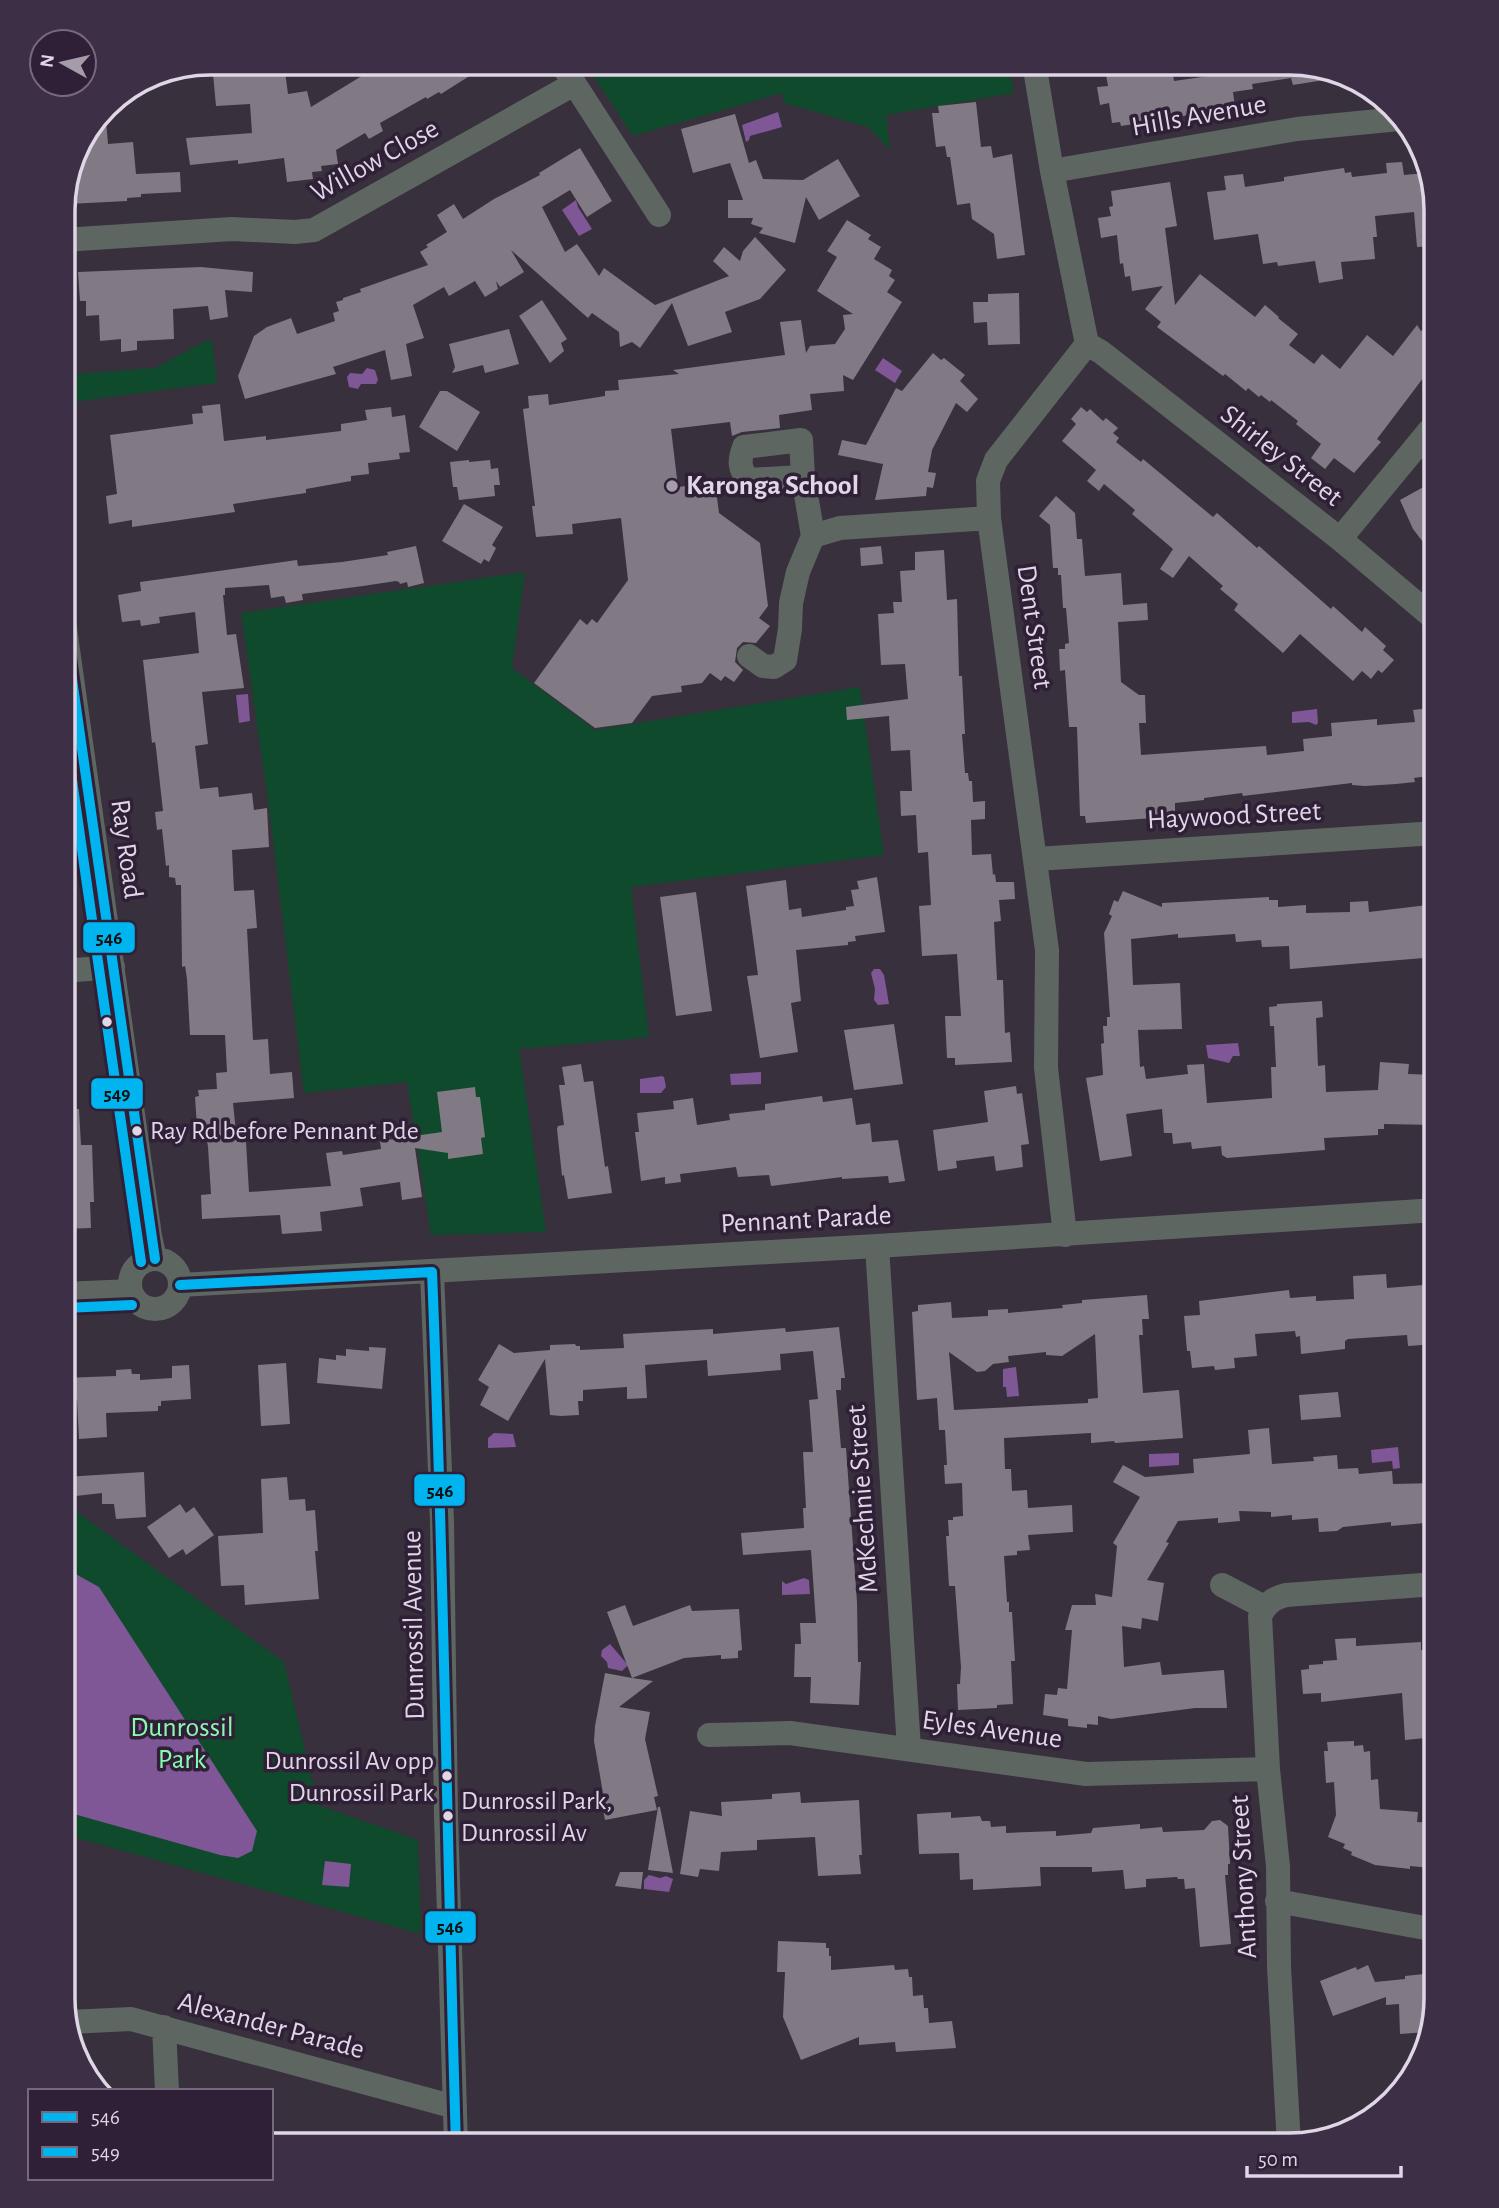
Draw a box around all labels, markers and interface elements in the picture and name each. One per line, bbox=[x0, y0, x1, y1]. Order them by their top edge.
north arrow bbox=[28, 28, 98, 98]
text: N bbox=[37, 53, 58, 69]
street label: Hills Avenue bbox=[1129, 90, 1269, 142]
street label: Willow Close bbox=[307, 115, 443, 207]
street label: Shirley Street bbox=[1215, 400, 1347, 512]
place label: Karonga School bbox=[686, 472, 859, 500]
marker: Karonga School bbox=[664, 478, 680, 494]
street label: Dent Street bbox=[1011, 563, 1057, 691]
street label: Haywood Street bbox=[1146, 797, 1322, 835]
street label: Ray Road bbox=[105, 798, 147, 900]
line badge: 546 bbox=[82, 921, 136, 954]
text: 546 bbox=[96, 929, 122, 948]
unlabelled marker bbox=[100, 1015, 114, 1029]
line badge: 549 bbox=[90, 1077, 144, 1110]
text: 549 bbox=[104, 1085, 130, 1104]
place label: Ray Rd before Pennant Pde bbox=[150, 1118, 419, 1144]
marker: Ray Rd before Pennant Pde bbox=[130, 1124, 144, 1138]
street label: Pennant Parade bbox=[720, 1202, 892, 1238]
street label: McKechnie Street bbox=[842, 1404, 884, 1594]
line badge: 546 bbox=[413, 1473, 466, 1507]
text: 546 bbox=[427, 1482, 453, 1501]
street label: Dunrossil Avenue bbox=[398, 1530, 430, 1720]
street label: Eyles Avenue bbox=[920, 1706, 1064, 1754]
park label: Dunrossil Park bbox=[130, 1714, 234, 1774]
place label: Dunrossil Av opp Dunrossil Park bbox=[265, 1748, 434, 1806]
marker: Dunrossil Av opp Dunrossil Park bbox=[440, 1769, 454, 1783]
place label: Dunrossil Park, Dunrossil Av bbox=[461, 1788, 612, 1846]
street label: Anthony Street bbox=[1226, 1794, 1262, 1959]
marker: Dunrossil Park, Dunrossil Av bbox=[441, 1809, 455, 1823]
line badge: 546 bbox=[424, 1910, 477, 1944]
text: 546 bbox=[437, 1918, 463, 1937]
street label: Alexander Parade bbox=[175, 1988, 367, 2064]
legend bbox=[28, 2089, 273, 2180]
text: 546 bbox=[91, 2107, 120, 2128]
scale bar bbox=[1247, 2134, 1401, 2178]
text: 549 bbox=[91, 2142, 120, 2163]
text: 50 m bbox=[1258, 2149, 1298, 2170]

